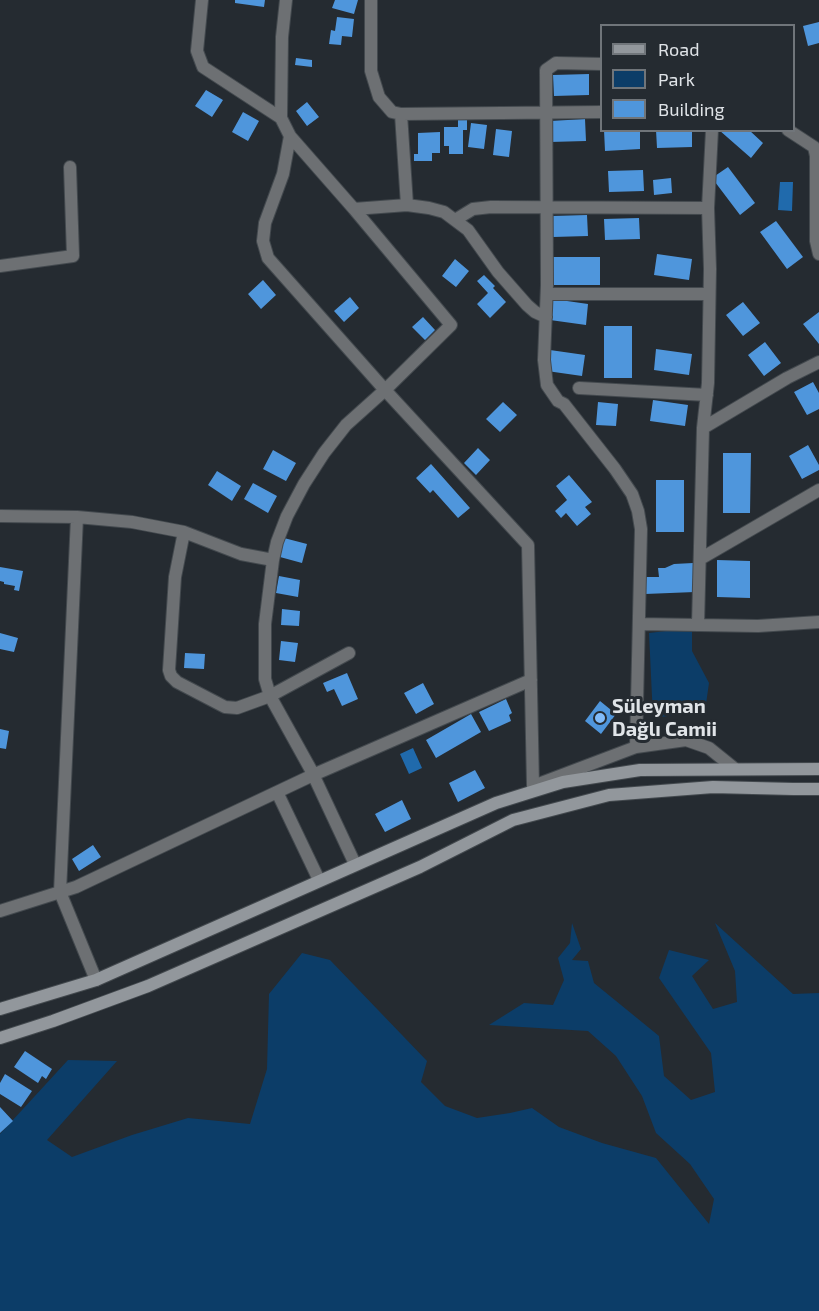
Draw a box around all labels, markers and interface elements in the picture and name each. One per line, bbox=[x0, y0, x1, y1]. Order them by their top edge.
legend bbox=[600, 24, 795, 132]
text: Road bbox=[658, 38, 699, 60]
text: Park bbox=[658, 68, 695, 90]
text: Building bbox=[658, 98, 725, 120]
place label: Süleyman Dağlı Camii bbox=[612, 694, 717, 741]
marker: Süleyman Dağlı Camii bbox=[593, 711, 607, 725]

